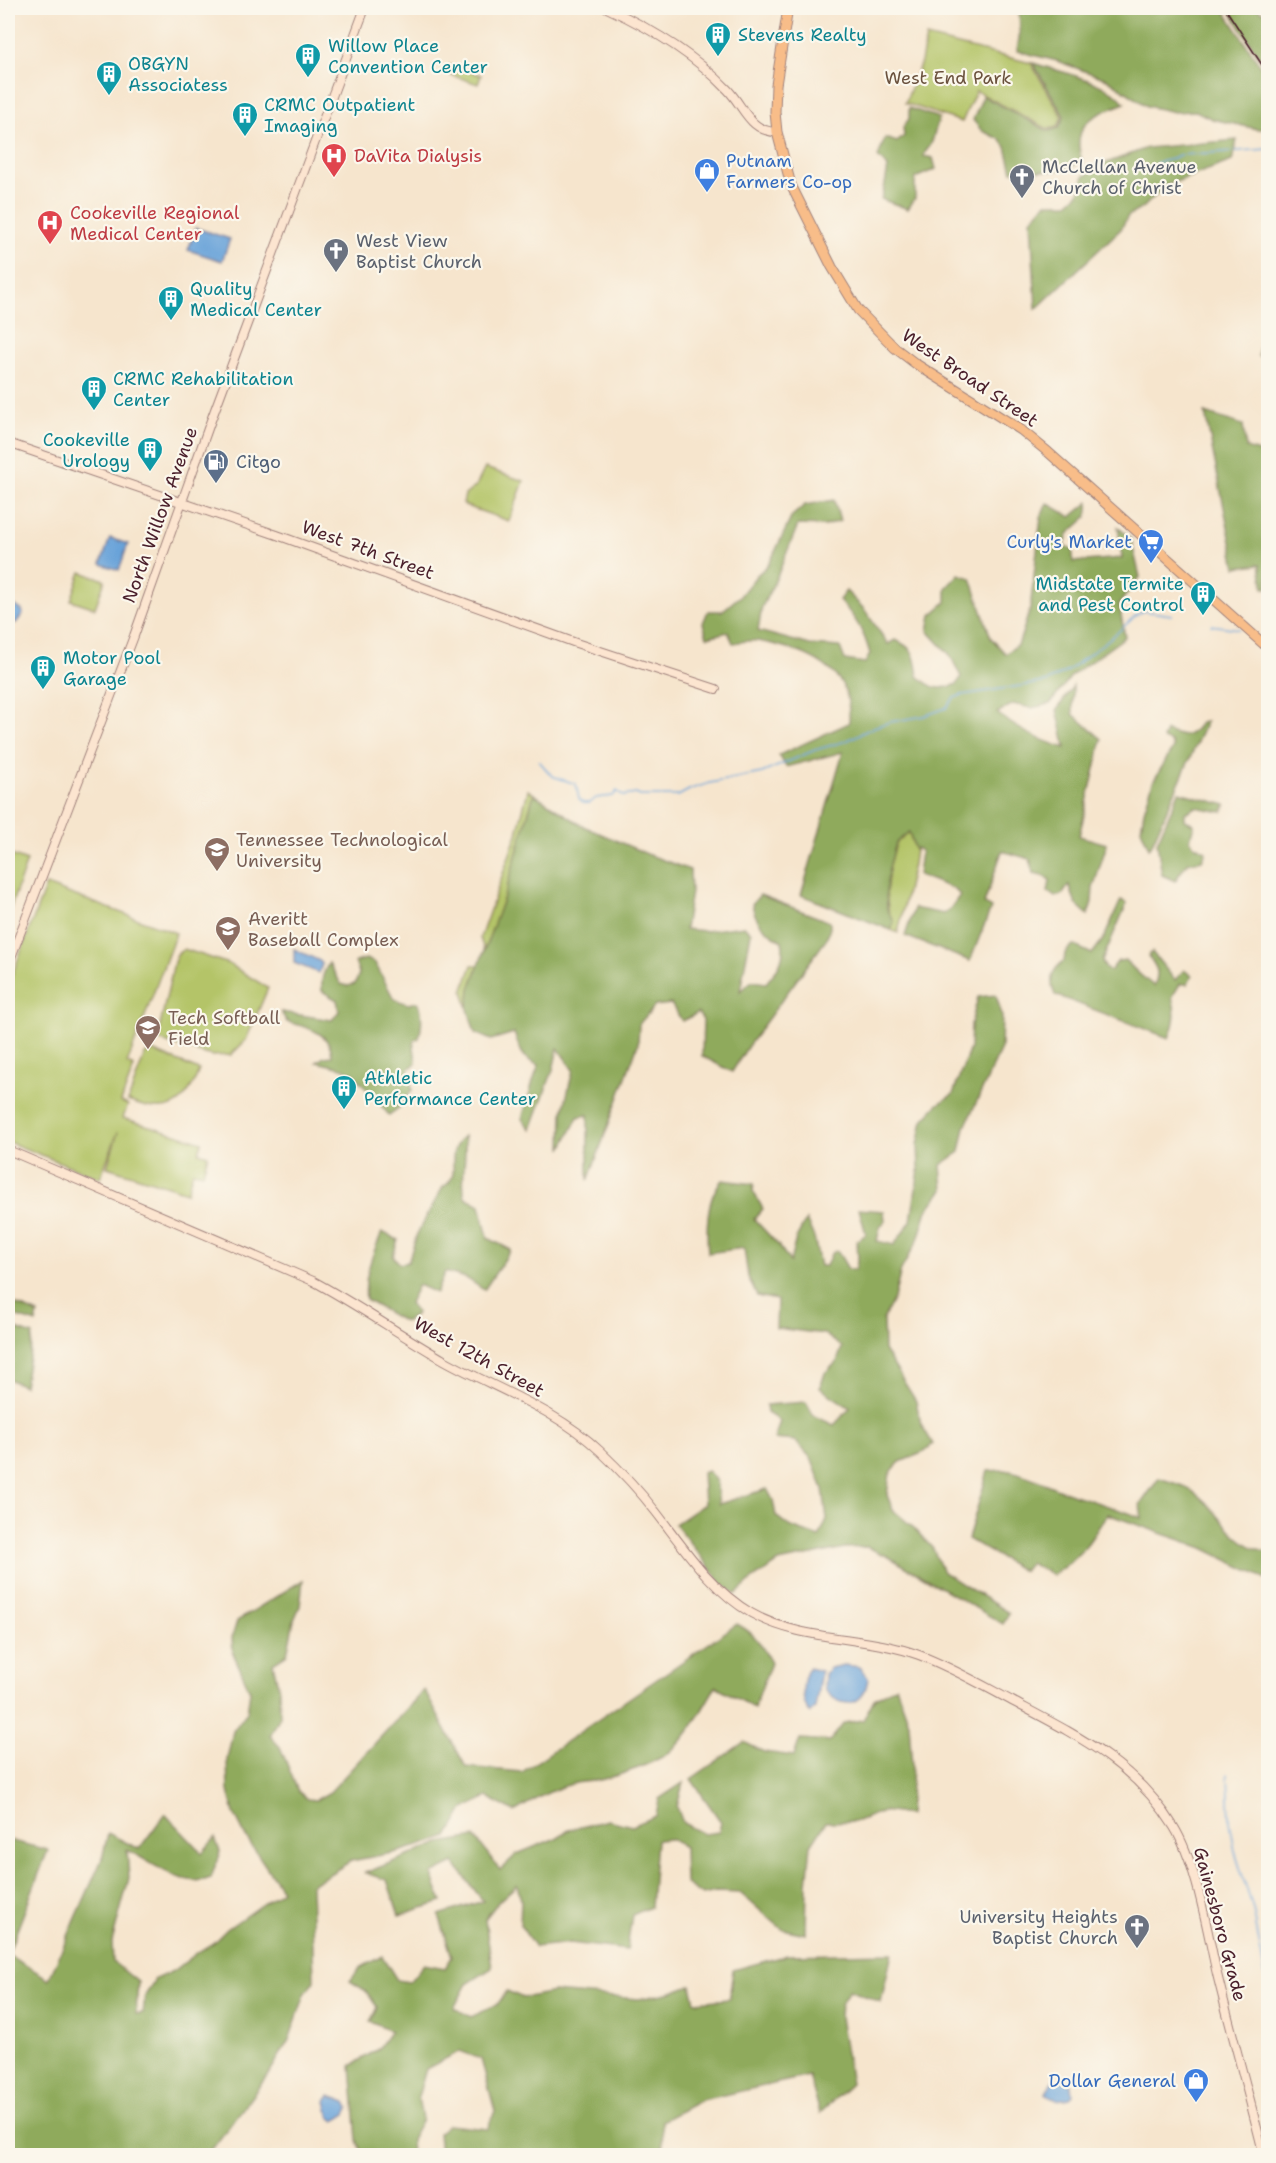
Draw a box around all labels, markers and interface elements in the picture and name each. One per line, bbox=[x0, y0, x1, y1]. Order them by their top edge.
building icon: Stevens Realty bbox=[703, 20, 733, 58]
place label: Stevens Realty bbox=[738, 23, 867, 47]
place label: Willow Place Convention Center bbox=[328, 34, 488, 79]
building icon: Willow Place Convention Center bbox=[293, 41, 323, 79]
place label: OBGYN Associatess bbox=[128, 52, 228, 97]
building icon: OBGYN Associatess bbox=[94, 59, 124, 97]
park label: West End Park bbox=[884, 66, 1012, 90]
place label: CRMC Outpatient Imaging bbox=[264, 93, 415, 138]
building icon: CRMC Outpatient Imaging bbox=[230, 100, 260, 138]
hospital icon: DaVita Dialysis bbox=[319, 141, 349, 179]
place label: DaVita Dialysis bbox=[354, 144, 482, 168]
place label: Putnam Farmers Co-op bbox=[726, 149, 852, 194]
place label: McClellan Avenue Church of Christ bbox=[1042, 155, 1197, 200]
shop icon: Putnam Farmers Co-op bbox=[692, 156, 722, 194]
church icon: McClellan Avenue Church of Christ bbox=[1007, 162, 1037, 200]
place label: Cookeville Regional Medical Center bbox=[70, 201, 240, 246]
hospital icon: Cookeville Regional Medical Center bbox=[35, 208, 65, 246]
place label: West View Baptist Church bbox=[356, 229, 482, 274]
church icon: West View Baptist Church bbox=[321, 236, 351, 274]
place label: Quality Medical Center bbox=[190, 277, 322, 322]
building icon: Quality Medical Center bbox=[156, 284, 186, 322]
street label: West Broad Street bbox=[897, 323, 1043, 433]
place label: CRMC Rehabilitation Center bbox=[113, 367, 293, 412]
building icon: CRMC Rehabilitation Center bbox=[79, 374, 109, 412]
street label: North Willow Avenue bbox=[117, 424, 203, 606]
place label: Cookeville Urology bbox=[43, 428, 130, 473]
building icon: Cookeville Urology bbox=[135, 435, 165, 473]
fuel station icon: Citgo bbox=[201, 447, 231, 485]
place label: Citgo bbox=[236, 450, 281, 474]
street label: West 7th Street bbox=[298, 515, 438, 585]
supermarket icon: Curly's Market bbox=[1136, 527, 1166, 565]
place label: Curly's Market bbox=[1006, 530, 1132, 554]
place label: Midstate Termite and Pest Control bbox=[1035, 572, 1185, 617]
building icon: Midstate Termite and Pest Control bbox=[1188, 579, 1218, 617]
place label: Motor Pool Garage bbox=[63, 646, 161, 691]
building icon: Motor Pool Garage bbox=[28, 653, 58, 691]
place label: Tennessee Technological University bbox=[236, 828, 448, 873]
school or university icon: Tennessee Technological University bbox=[202, 835, 232, 873]
place label: Averitt Baseball Complex bbox=[248, 907, 399, 952]
school or university icon: Averitt Baseball Complex bbox=[213, 914, 243, 952]
place label: Tech Softball Field bbox=[168, 1006, 281, 1051]
school or university icon: Tech Softball Field bbox=[133, 1013, 163, 1051]
place label: Athletic Performance Center bbox=[364, 1066, 536, 1111]
building icon: Athletic Performance Center bbox=[329, 1073, 359, 1111]
street label: West 12th Street bbox=[409, 1311, 549, 1403]
street label: Gainesboro Grade bbox=[1188, 1844, 1252, 2004]
place label: University Heights Baptist Church bbox=[959, 1905, 1118, 1950]
church icon: University Heights Baptist Church bbox=[1122, 1912, 1152, 1950]
shop icon: Dollar General bbox=[1181, 2066, 1211, 2104]
place label: Dollar General bbox=[1049, 2069, 1177, 2093]

